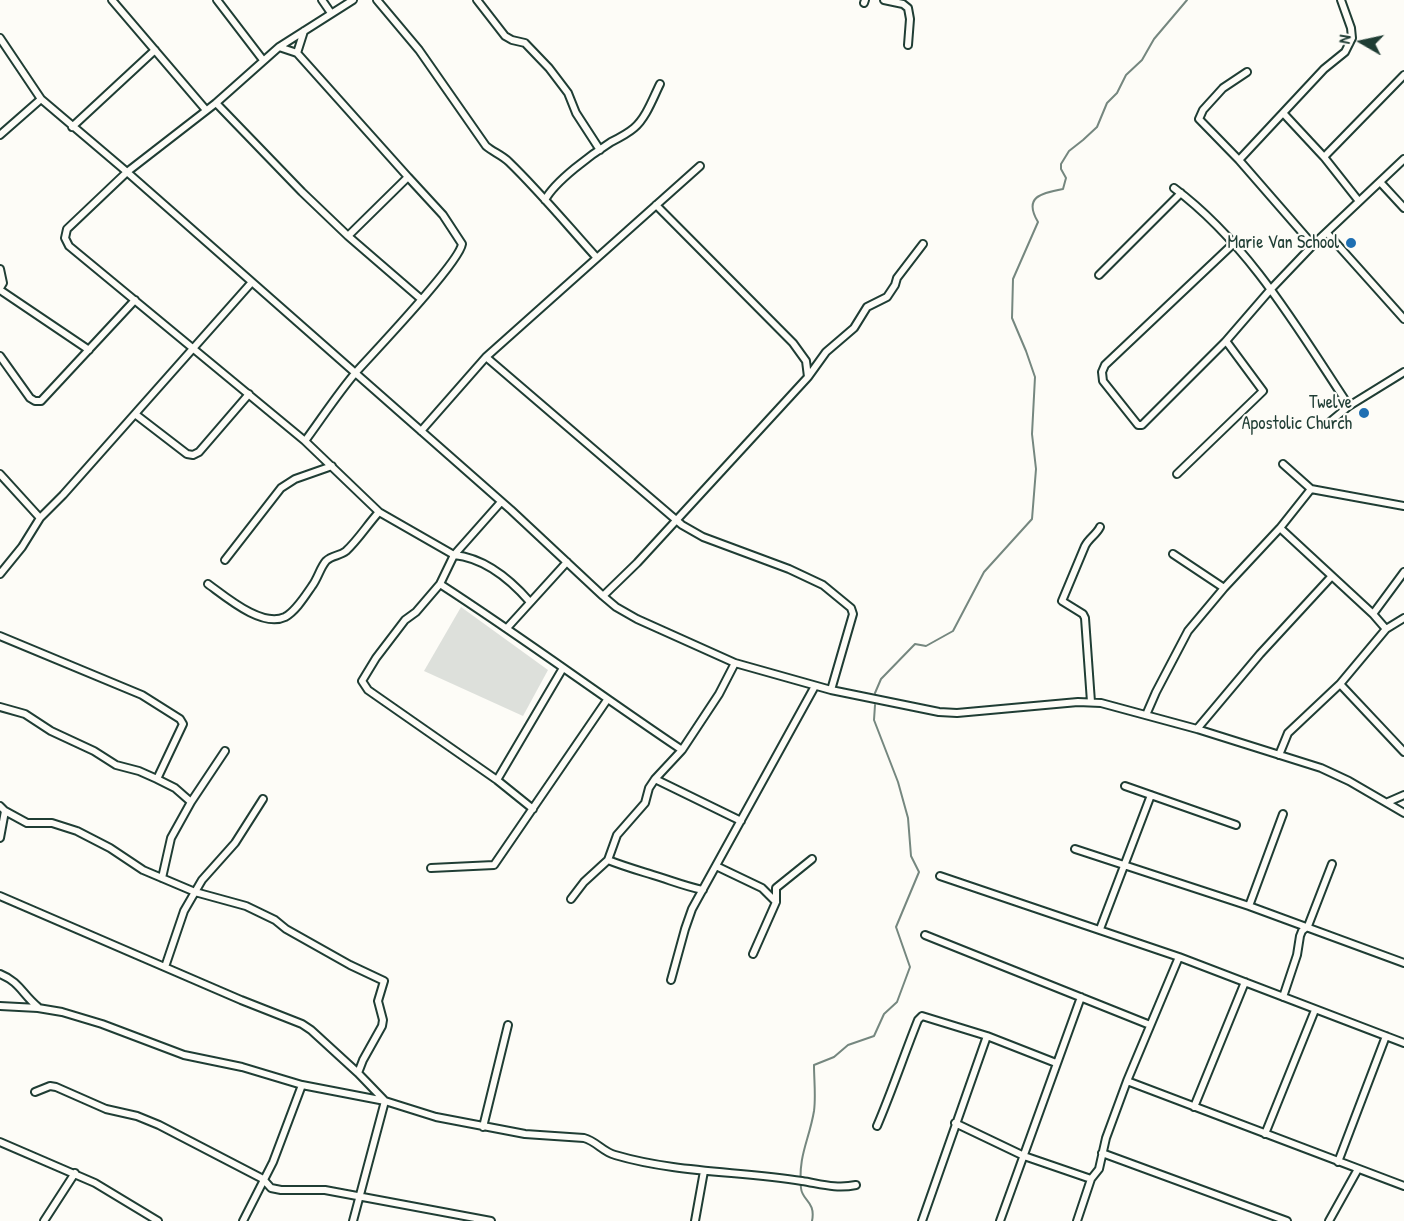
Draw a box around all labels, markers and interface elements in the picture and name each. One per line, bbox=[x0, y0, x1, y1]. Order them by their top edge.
north arrow bbox=[1332, 12, 1392, 72]
text: N bbox=[1333, 33, 1356, 45]
place label: Marie Van School bbox=[1227, 232, 1339, 254]
marker: Marie Van School bbox=[1344, 236, 1358, 250]
place label: Twelve Apostolic Church bbox=[1242, 392, 1352, 434]
marker: Twelve Apostolic Church bbox=[1357, 406, 1371, 420]

